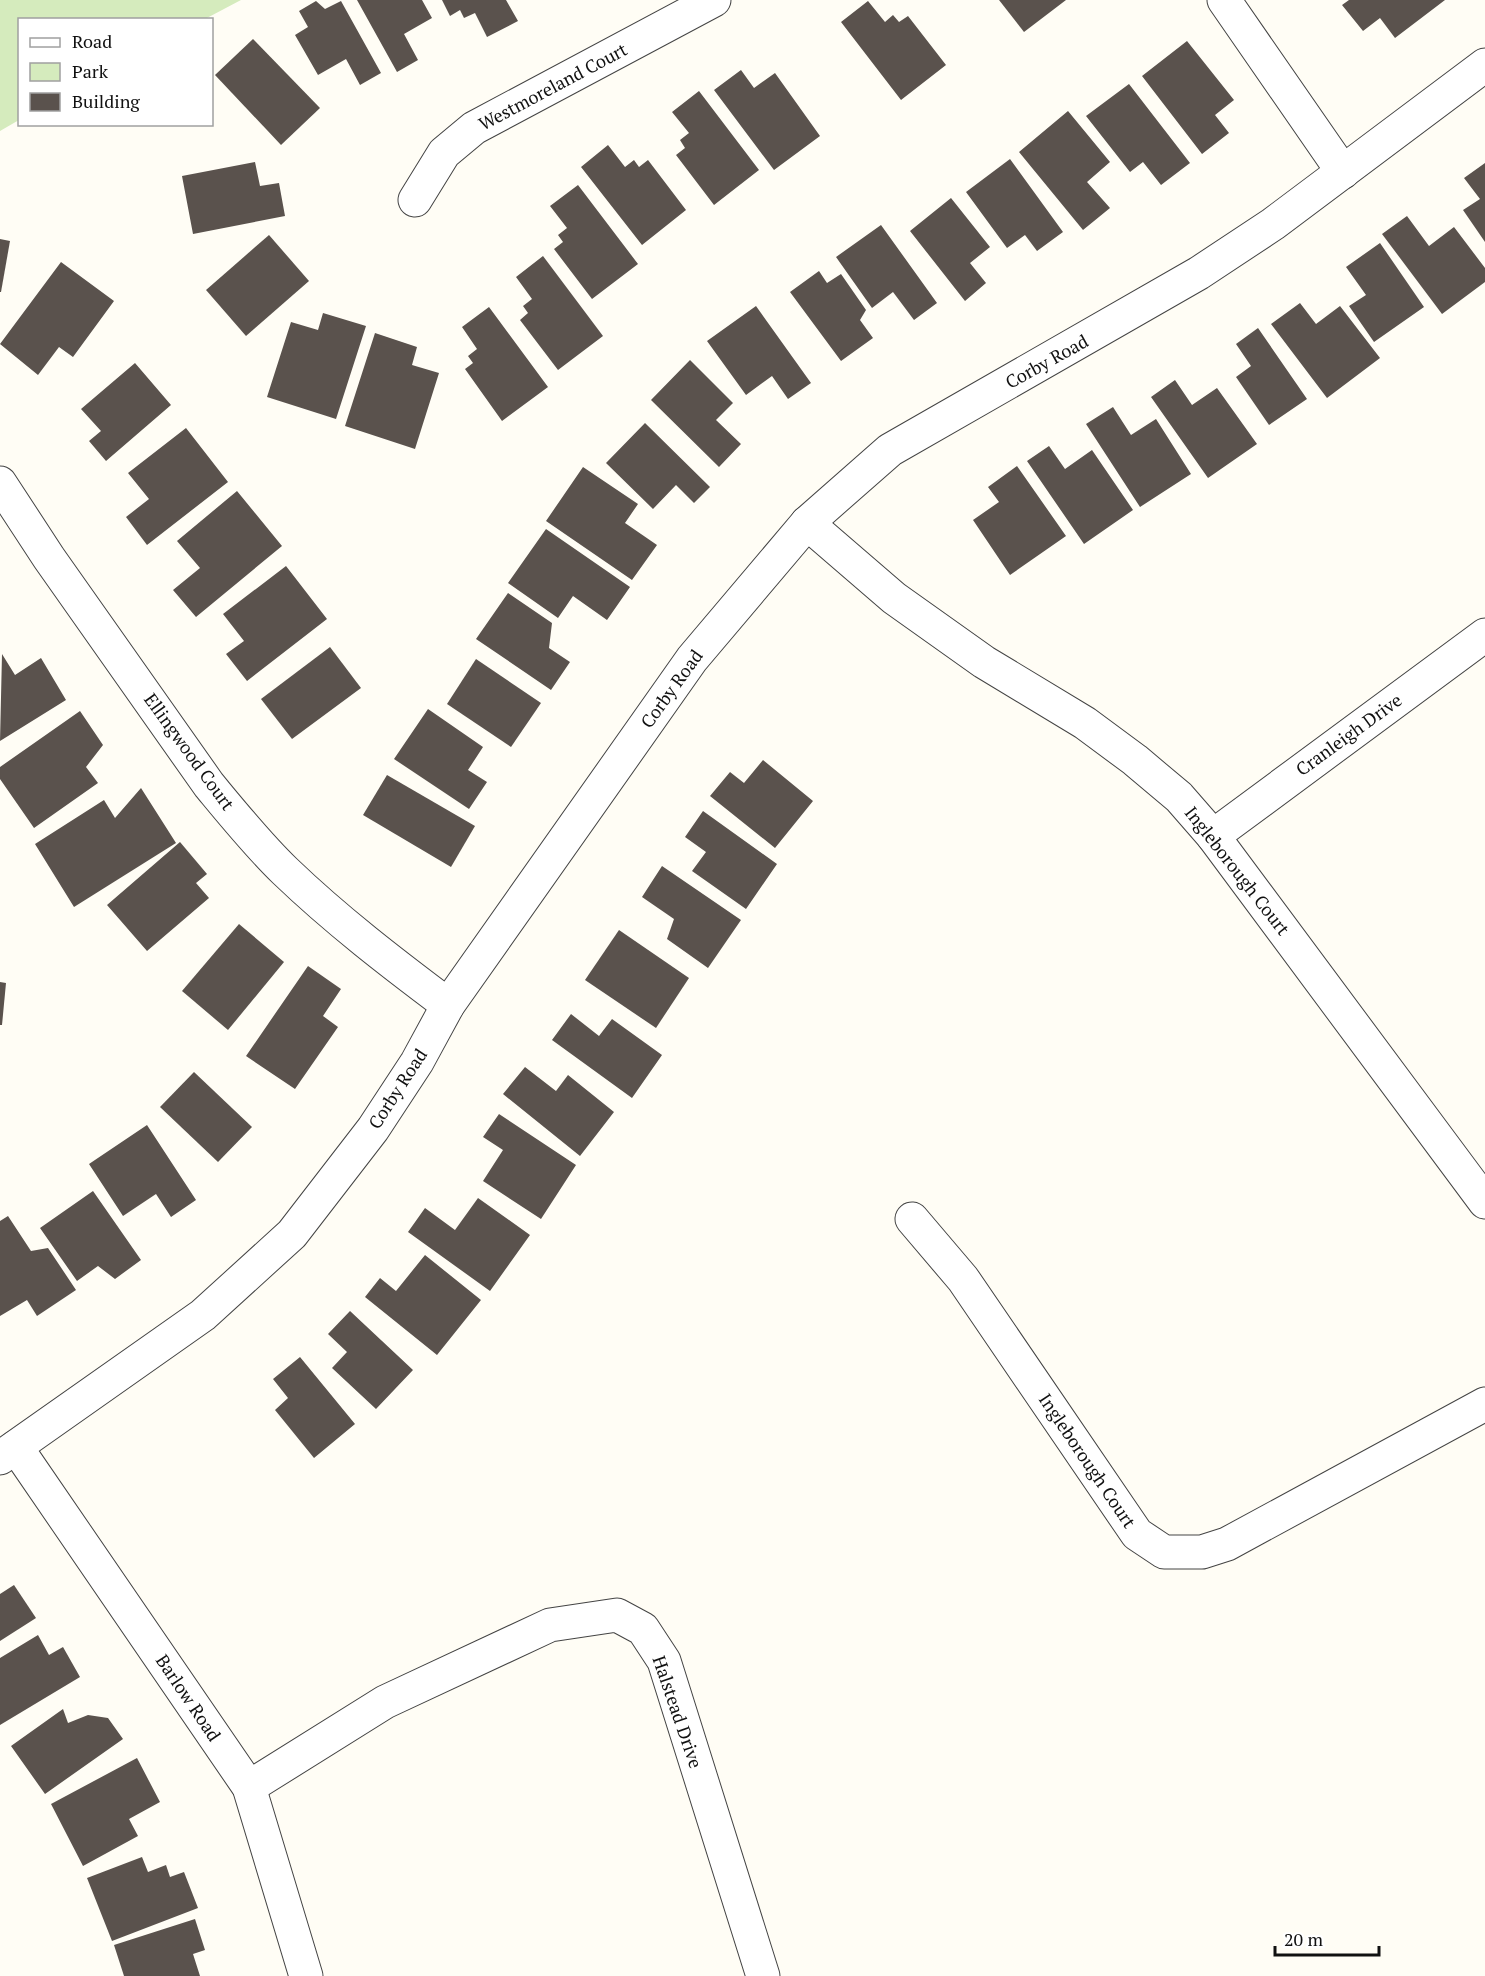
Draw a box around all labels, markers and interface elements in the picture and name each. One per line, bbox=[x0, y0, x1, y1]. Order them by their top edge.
legend bbox=[18, 18, 213, 126]
text: Road bbox=[72, 29, 112, 53]
street label: Westmoreland Court bbox=[474, 37, 631, 135]
text: Park bbox=[72, 59, 109, 83]
text: Building bbox=[72, 89, 140, 113]
street label: Corby Road bbox=[1001, 329, 1092, 394]
street label: Corby Road bbox=[635, 644, 708, 732]
street label: Ellingwood Court bbox=[139, 688, 241, 815]
street label: Cranleigh Drive bbox=[1291, 688, 1406, 781]
street label: Ingleborough Court bbox=[1180, 801, 1296, 940]
street label: Corby Road bbox=[362, 1044, 432, 1133]
street label: Ingleborough Court bbox=[1034, 1388, 1142, 1533]
street label: Barlow Road bbox=[151, 1649, 227, 1746]
street label: Halstead Drive bbox=[647, 1652, 708, 1771]
scale bar bbox=[1275, 1919, 1378, 1957]
text: 20 m bbox=[1284, 1927, 1324, 1951]

